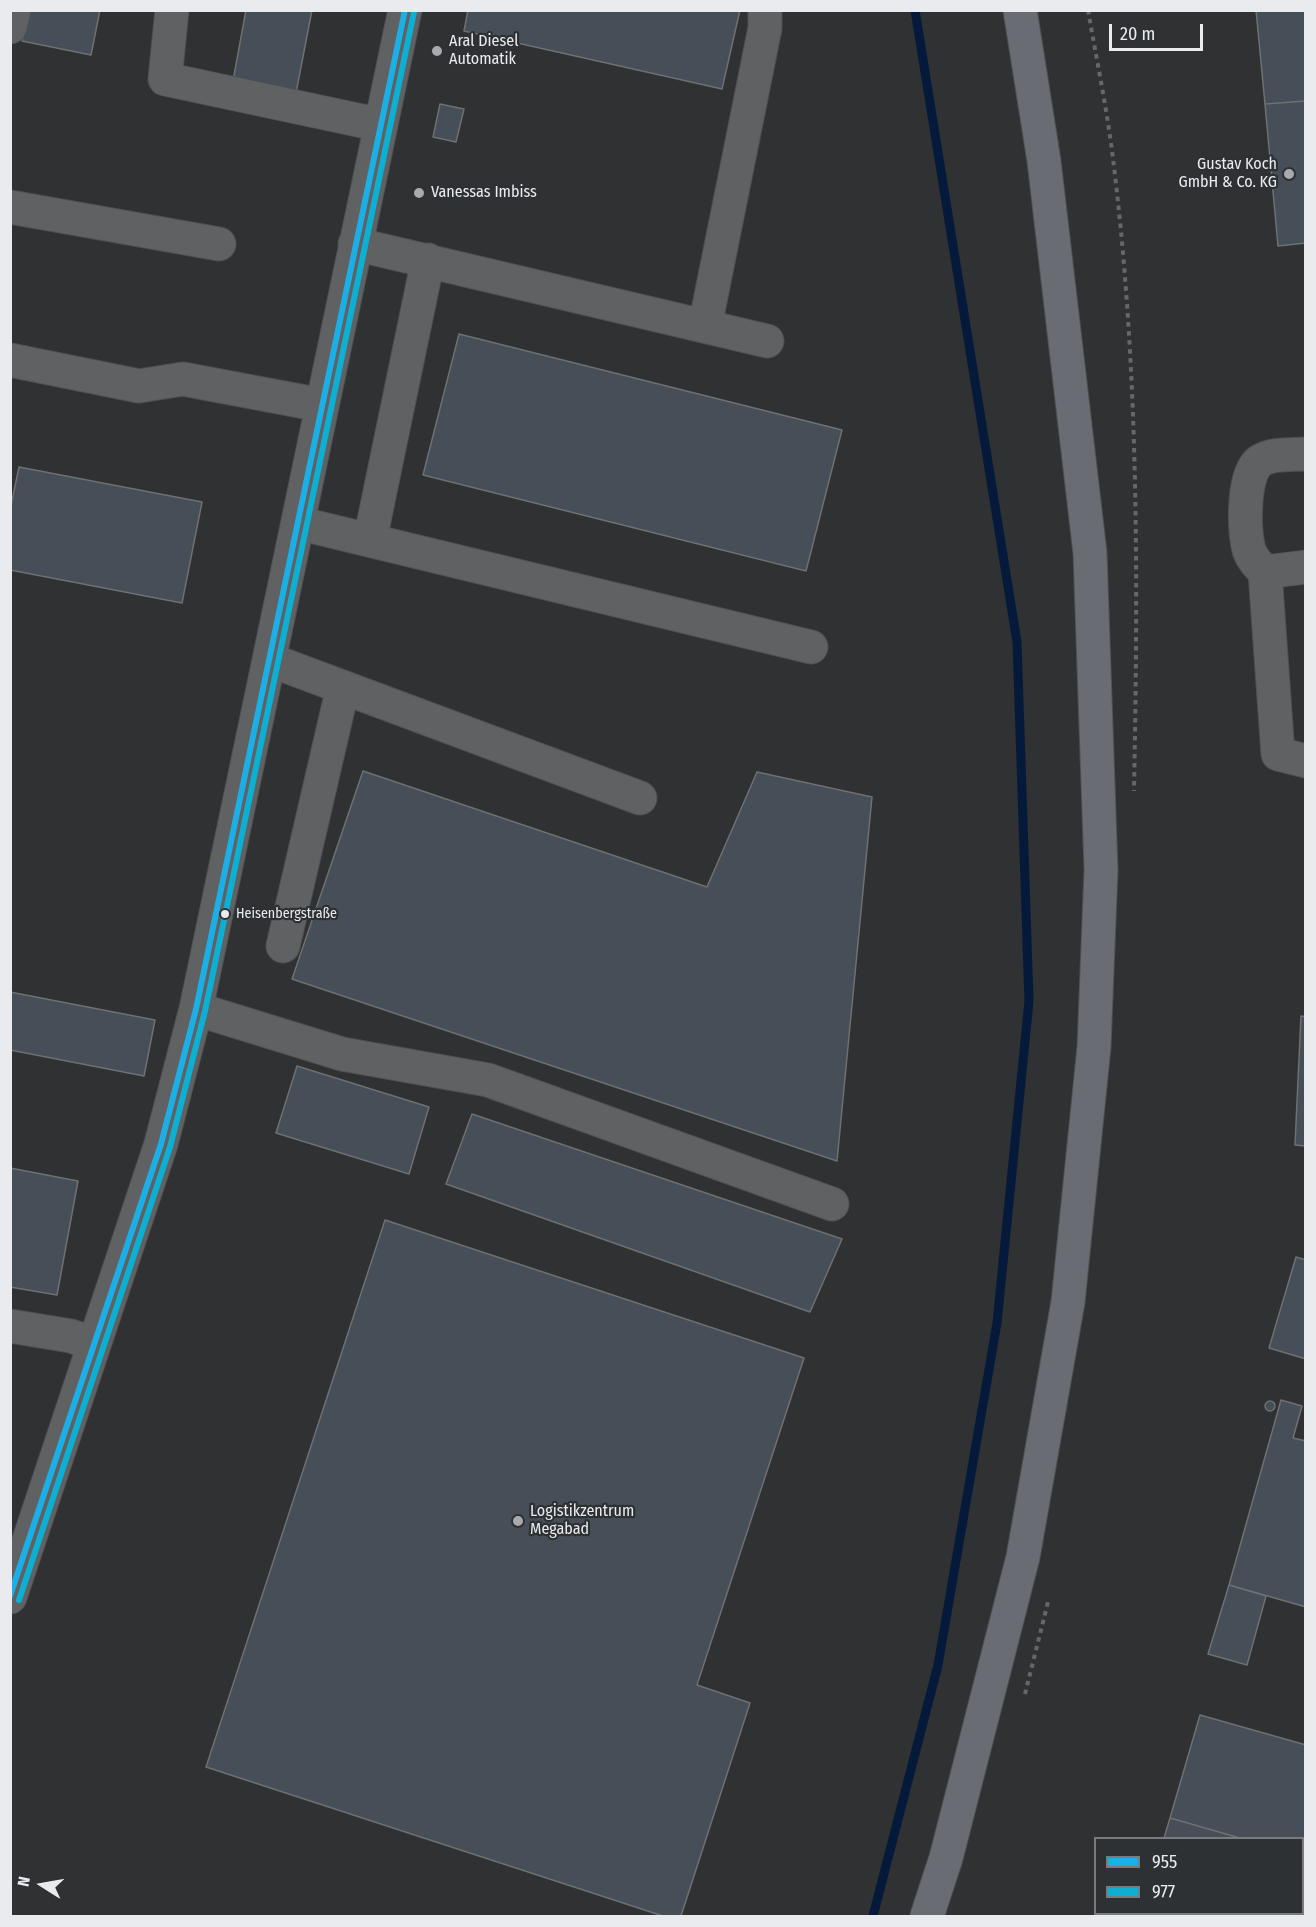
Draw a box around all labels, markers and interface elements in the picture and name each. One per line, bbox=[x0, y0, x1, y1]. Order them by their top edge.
scale bar bbox=[1112, 12, 1206, 50]
text: 20 m bbox=[1120, 23, 1155, 45]
place label: Aral Diesel Automatik bbox=[449, 32, 518, 70]
marker: Aral Diesel Automatik bbox=[430, 44, 444, 58]
place label: Gustav Koch GmbH & Co. KG bbox=[1179, 155, 1277, 193]
marker: Gustav Koch GmbH & Co. KG bbox=[1282, 167, 1296, 181]
place label: Vanessas Imbiss bbox=[431, 183, 537, 203]
marker: Vanessas Imbiss bbox=[412, 186, 426, 200]
place label: Heisenbergstraße bbox=[236, 906, 337, 922]
marker: Heisenbergstraße bbox=[219, 908, 231, 920]
place label: Logistikzentrum Megabad bbox=[530, 1502, 634, 1540]
marker: Logistikzentrum Megabad bbox=[511, 1514, 525, 1528]
legend bbox=[1094, 1837, 1304, 1915]
text: 955 bbox=[1152, 1851, 1177, 1873]
north arrow bbox=[12, 1855, 72, 1915]
text: N bbox=[14, 1875, 34, 1888]
text: 977 bbox=[1152, 1881, 1175, 1903]

